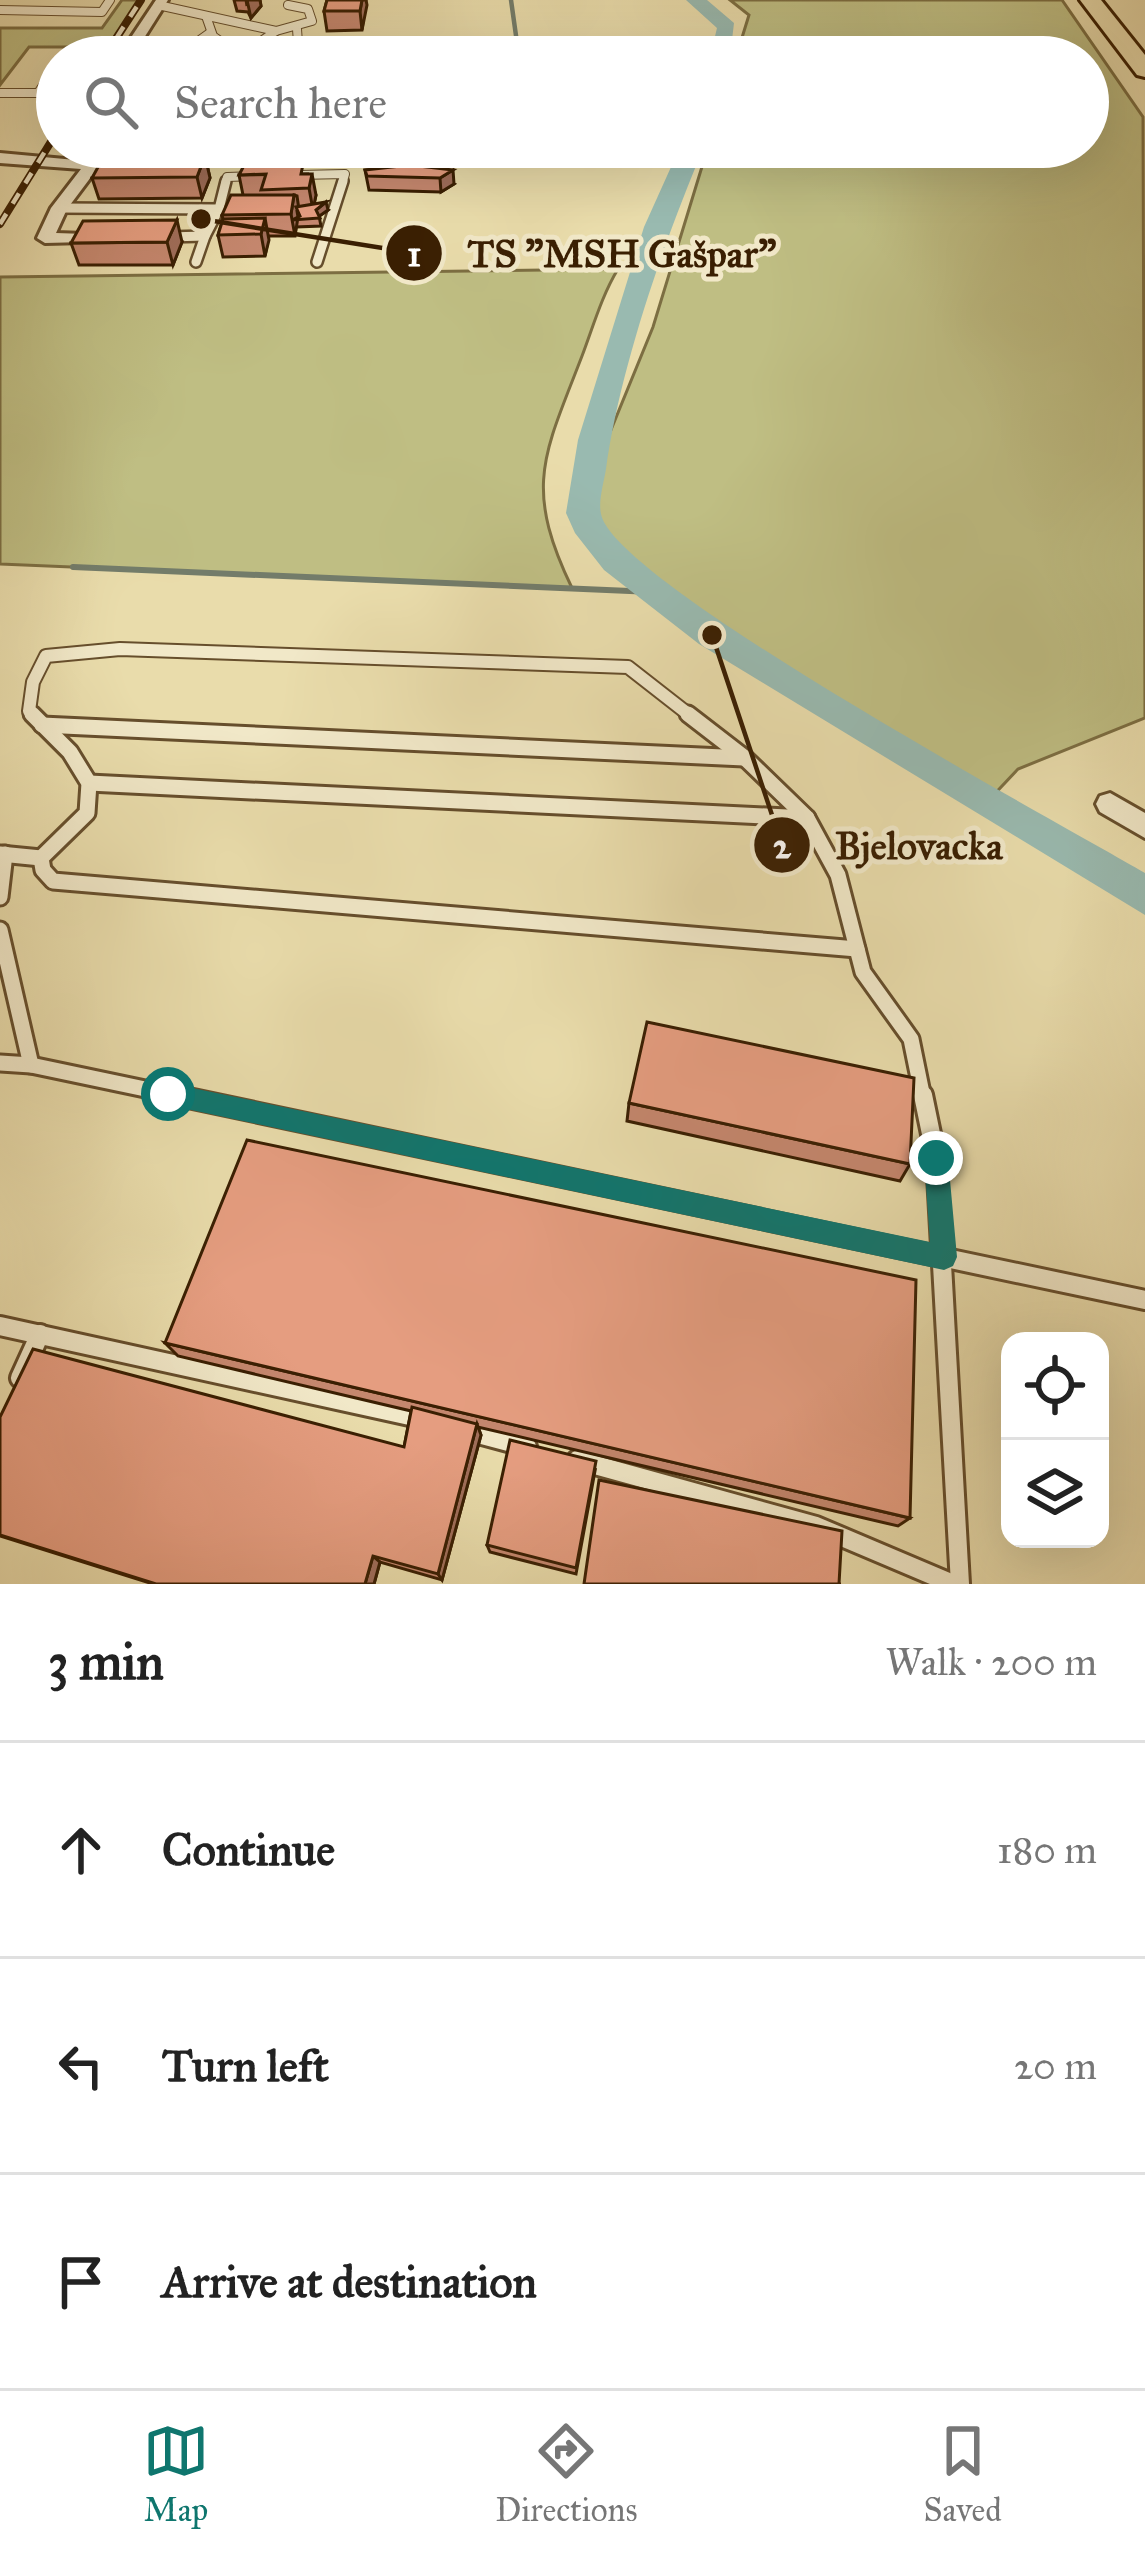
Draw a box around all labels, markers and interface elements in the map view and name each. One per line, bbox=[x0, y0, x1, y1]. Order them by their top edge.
search box bbox=[36, 36, 1109, 168]
icon: search bbox=[78, 69, 144, 135]
text: Search here bbox=[174, 75, 387, 130]
callout: TS "MSH Gašpar" bbox=[384, 215, 801, 290]
text: TS "MSH Gašpar" bbox=[468, 230, 776, 278]
text: 1 bbox=[407, 232, 421, 276]
callout: Bjelovacka bbox=[752, 808, 1027, 883]
text: Bjelovacka bbox=[835, 822, 1004, 870]
text: 2 bbox=[773, 824, 792, 868]
route start bbox=[141, 1067, 195, 1121]
route end bbox=[909, 1131, 963, 1185]
map controls bbox=[1001, 1332, 1109, 1548]
button: locate bbox=[1001, 1332, 1109, 1440]
button: layers bbox=[1001, 1440, 1109, 1548]
text: 3 min bbox=[48, 1631, 164, 1693]
text: Walk · 200 m bbox=[886, 1638, 1097, 1686]
icon: ahead bbox=[48, 1817, 114, 1883]
text: Continue bbox=[162, 1822, 335, 1877]
text: 180 m bbox=[997, 1826, 1097, 1874]
icon: left bbox=[48, 2033, 114, 2099]
text: Turn left bbox=[162, 2038, 329, 2093]
text: 20 m bbox=[1014, 2042, 1097, 2090]
icon: arrive bbox=[48, 2249, 114, 2315]
text: Arrive at destination bbox=[162, 2254, 537, 2309]
tab: Map bbox=[143, 2418, 209, 2530]
tab: Directions bbox=[495, 2418, 637, 2530]
tab: Saved bbox=[924, 2418, 1002, 2530]

